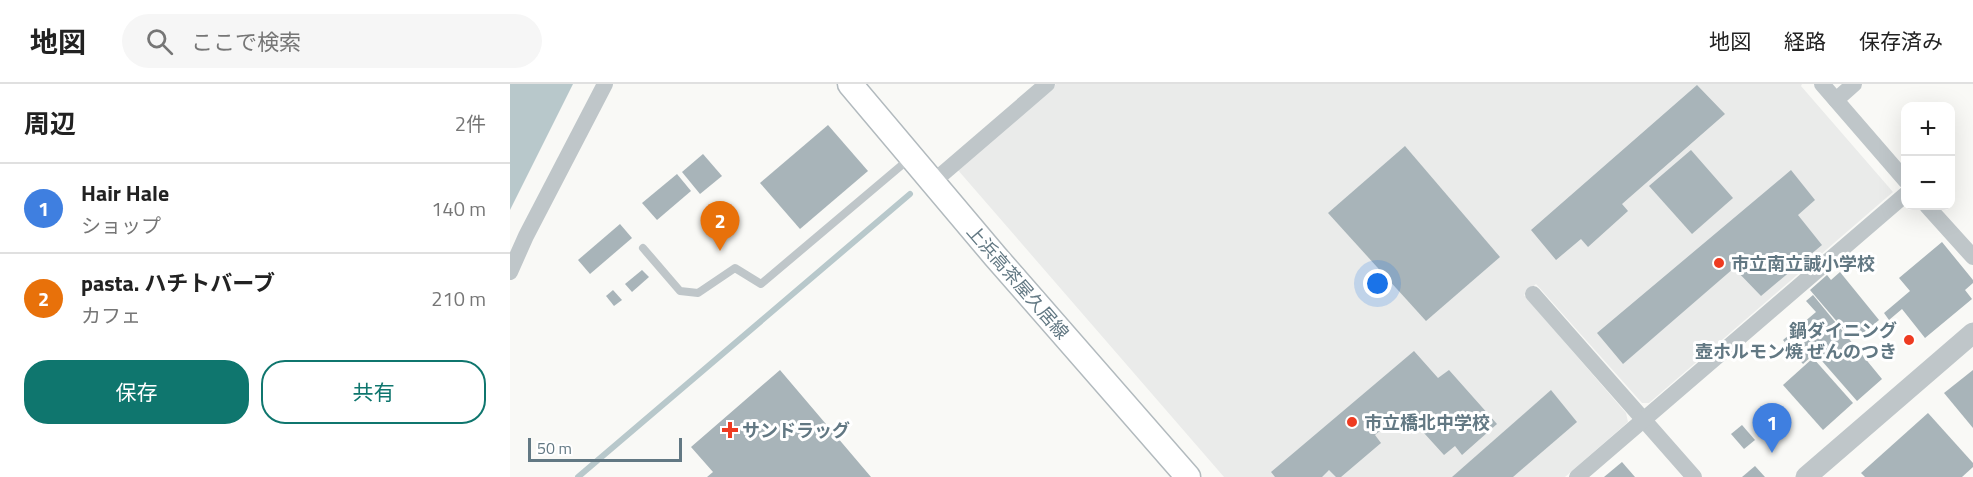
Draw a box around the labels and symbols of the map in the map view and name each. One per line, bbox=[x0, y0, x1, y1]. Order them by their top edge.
pin: 2 bbox=[700, 202, 740, 251]
street label: 上浜高茶屋久居線 bbox=[961, 219, 1075, 345]
place label: 市立南立誠小学校 bbox=[1731, 250, 1875, 277]
marker: 市立南立誠小学校 bbox=[1712, 256, 1726, 270]
your location bbox=[1363, 269, 1392, 298]
place label: 鍋ダイニング 壺ホルモン焼 ぜんのつき bbox=[1695, 317, 1897, 365]
marker: 鍋ダイニング 壺ホルモン焼 ぜんのつき bbox=[1902, 333, 1916, 347]
pin: 1 bbox=[1752, 404, 1792, 453]
place label: 市立橋北中学校 bbox=[1364, 409, 1490, 436]
marker: 市立橋北中学校 bbox=[1345, 415, 1359, 429]
place label: サンドラッグ bbox=[742, 417, 850, 444]
marker: サンドラッグ bbox=[723, 423, 737, 437]
scale bar bbox=[528, 435, 682, 462]

